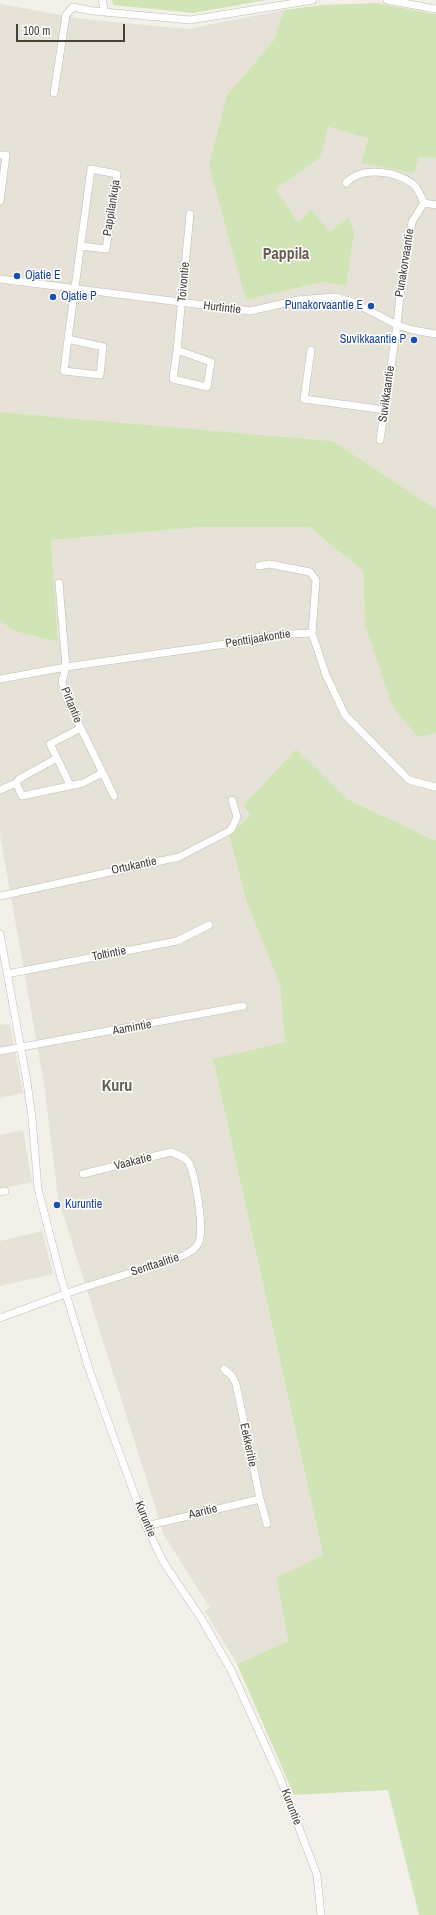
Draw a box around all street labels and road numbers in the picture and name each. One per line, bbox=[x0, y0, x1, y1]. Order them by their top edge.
street label: Pappilankuja bbox=[100, 179, 124, 237]
street label: Punakorvaantie bbox=[392, 228, 418, 298]
street label: Toivontie bbox=[175, 261, 193, 303]
street label: Hurtintie bbox=[202, 299, 242, 317]
street label: Suvikkaantie bbox=[376, 365, 398, 423]
street label: Penttijaakontie bbox=[224, 627, 292, 651]
street label: Pirtantie bbox=[57, 685, 85, 725]
street label: Ortukantie bbox=[110, 854, 158, 878]
street label: Toltintie bbox=[91, 944, 127, 964]
street label: Aamintie bbox=[111, 1017, 153, 1039]
street label: Vaakatie bbox=[113, 1150, 153, 1174]
street label: Senttaalitie bbox=[129, 1250, 181, 1280]
street label: Eekkeritie bbox=[236, 1422, 260, 1468]
street label: Kuruntie bbox=[131, 1499, 159, 1539]
street label: Aaritie bbox=[187, 1502, 219, 1522]
street label: Kuruntie bbox=[278, 1787, 304, 1827]

